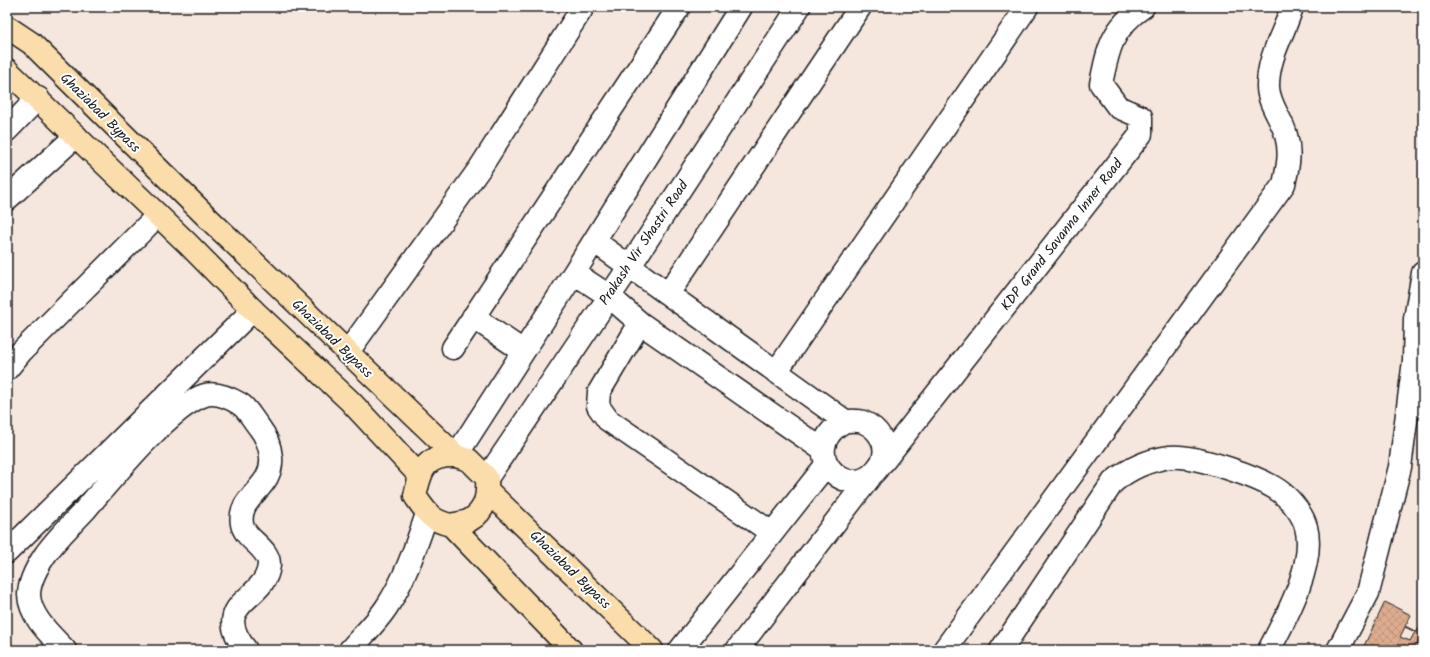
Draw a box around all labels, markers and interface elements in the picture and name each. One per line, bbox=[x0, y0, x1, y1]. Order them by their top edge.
street label: Ghaziabad Bypass bbox=[55, 68, 145, 158]
street label: KDP Grand Savanna Inner Road bbox=[996, 153, 1129, 316]
street label: Prakash Vir Shastri Road bbox=[594, 175, 695, 310]
street label: Ghaziabad Bypass bbox=[286, 294, 378, 384]
street label: Ghaziabad Bypass bbox=[524, 525, 616, 615]

